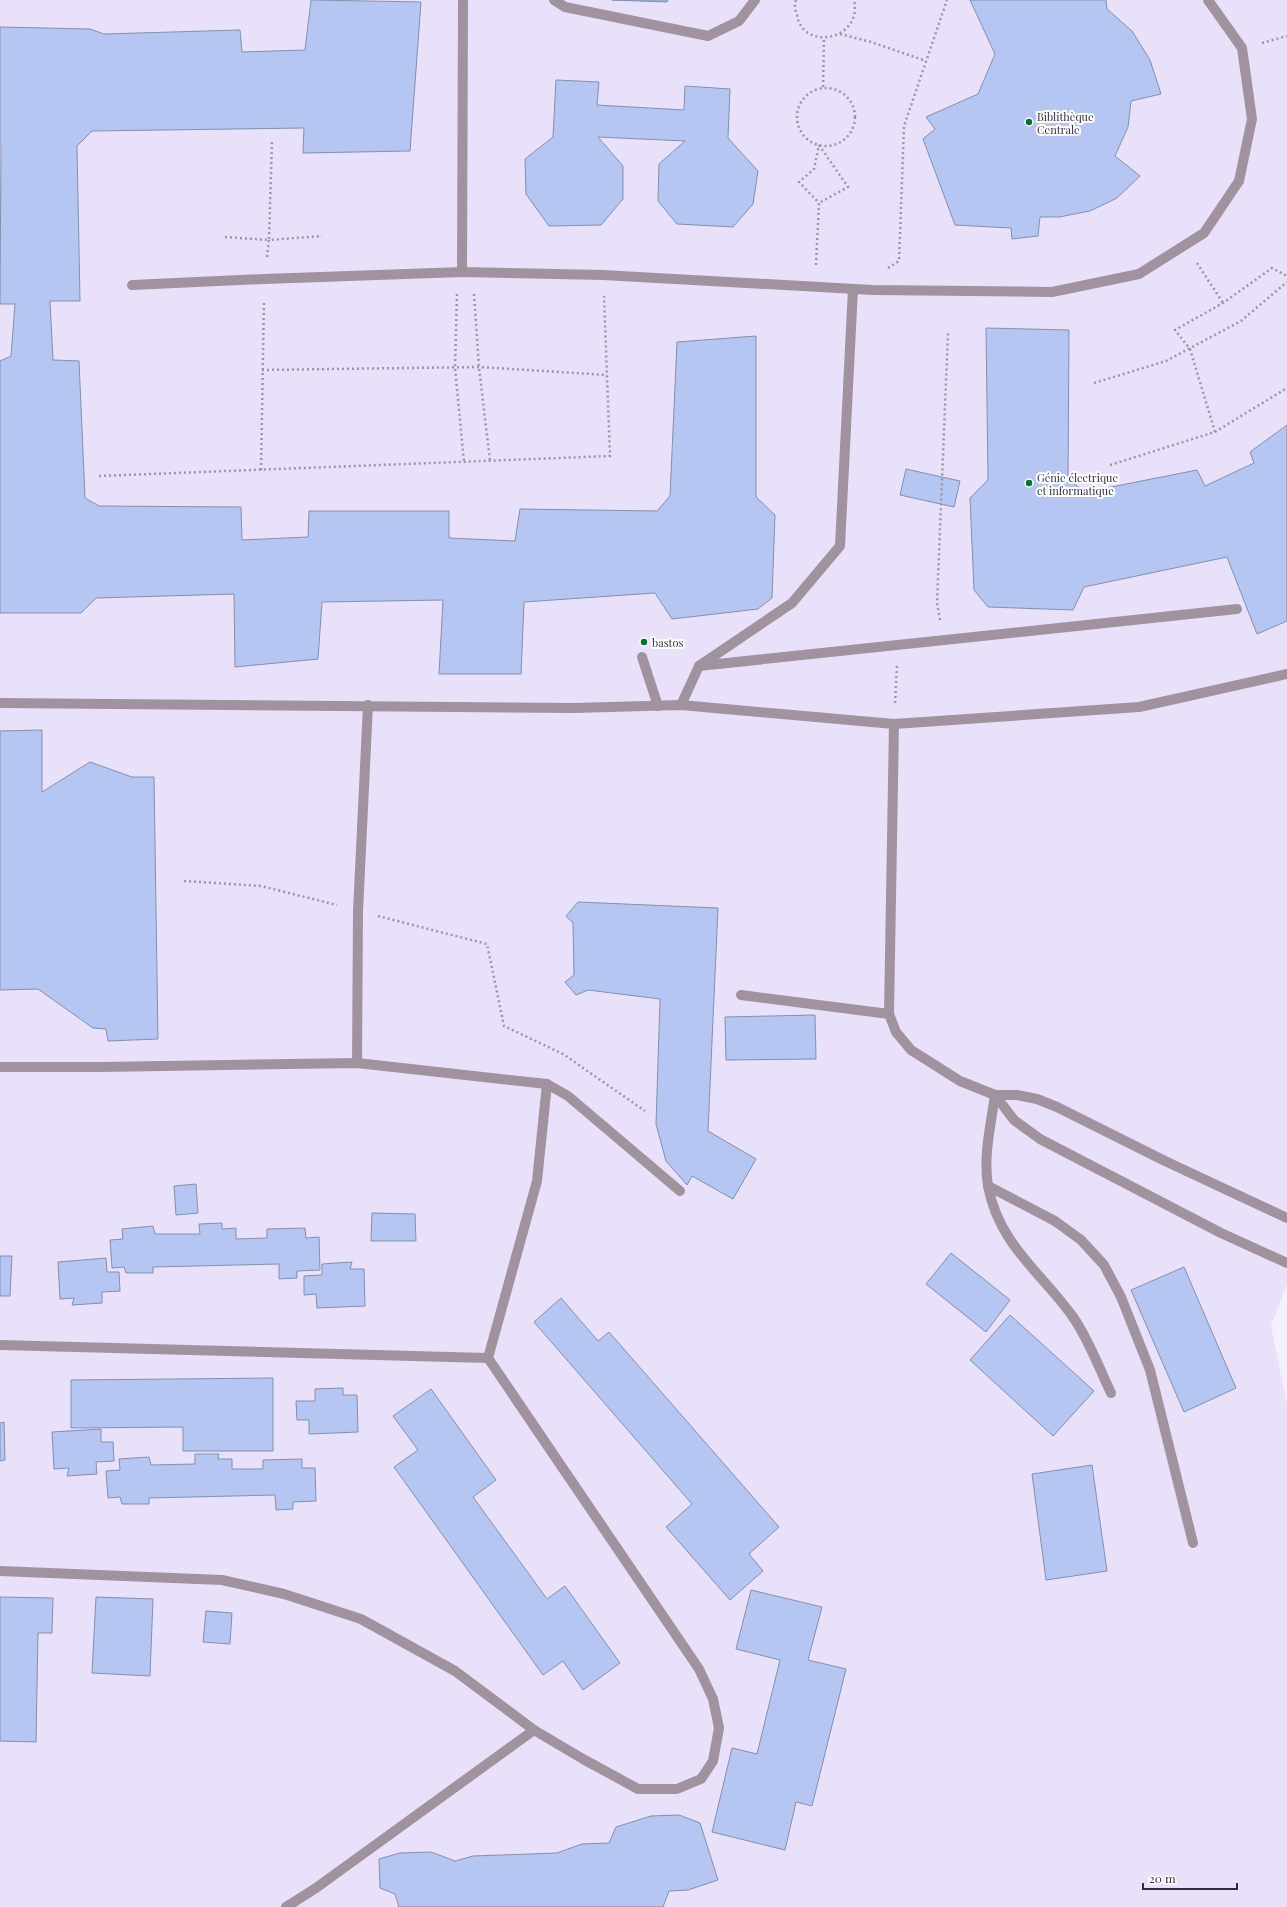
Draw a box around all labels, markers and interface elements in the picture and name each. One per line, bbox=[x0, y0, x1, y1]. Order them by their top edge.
place label: Biblithèque Centrale bbox=[1037, 109, 1094, 137]
marker: Biblithèque Centrale bbox=[1024, 117, 1034, 127]
place label: Génie électrique et informatique bbox=[1037, 470, 1119, 498]
marker: Génie électrique et informatique bbox=[1024, 478, 1034, 488]
place label: bastos bbox=[652, 635, 684, 650]
marker: bastos bbox=[639, 637, 649, 647]
scale bar bbox=[1143, 1865, 1237, 1891]
text: 20 m bbox=[1149, 1870, 1176, 1886]

